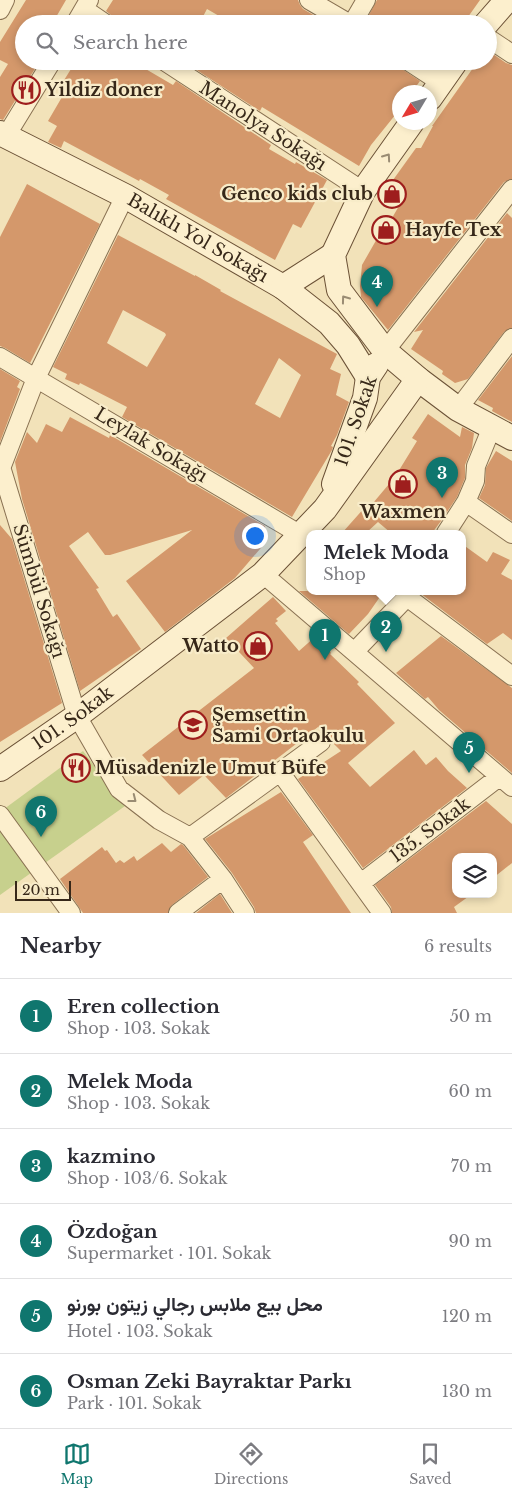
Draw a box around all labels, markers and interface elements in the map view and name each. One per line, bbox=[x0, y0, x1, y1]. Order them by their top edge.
search box bbox=[15, 15, 497, 70]
icon: search bbox=[33, 29, 61, 57]
text: Search here bbox=[73, 31, 188, 54]
restaurant icon: Yildiz doner bbox=[11, 75, 41, 105]
street label: Manolya Sokağı bbox=[195, 77, 331, 175]
place label: Yildiz doner bbox=[44, 79, 162, 101]
north arrow bbox=[392, 85, 437, 130]
one-way arrow bbox=[381, 153, 390, 163]
shop icon: Genco kids club bbox=[377, 179, 407, 209]
place label: Genco kids club bbox=[221, 183, 373, 205]
street label: Balıklı Yol Sokağı bbox=[123, 189, 272, 287]
shop icon: Hayfe Tex bbox=[371, 215, 401, 245]
place label: Hayfe Tex bbox=[405, 219, 502, 241]
pin: 4 bbox=[361, 266, 393, 307]
one-way arrow bbox=[342, 295, 351, 305]
street label: 101. Sokak bbox=[330, 373, 382, 469]
street label: Leylak Sokağı bbox=[91, 403, 211, 487]
pin: 3 bbox=[426, 457, 458, 498]
shop icon: Waxmen bbox=[388, 469, 418, 499]
place label: Waxmen bbox=[359, 501, 446, 523]
street label: Sümbül Sokağı bbox=[8, 521, 70, 661]
your location bbox=[242, 523, 268, 549]
popup bbox=[306, 530, 466, 595]
text: Melek Moda bbox=[323, 541, 449, 564]
text: Shop bbox=[323, 564, 366, 584]
pin: 2 bbox=[370, 611, 402, 652]
pin: 1 bbox=[309, 619, 341, 660]
shop icon: Watto bbox=[243, 631, 273, 661]
place label: Watto bbox=[181, 635, 239, 657]
street label: 101. Sokak bbox=[28, 681, 118, 754]
place label: Şemsettin Sami Ortaokulu bbox=[212, 704, 365, 747]
school or university icon: Şemsettin Sami Ortaokulu bbox=[178, 710, 208, 740]
pin: 5 bbox=[453, 732, 485, 773]
restaurant icon: Müsadenizle Umut Büfe bbox=[61, 753, 91, 783]
place label: Müsadenizle Umut Büfe bbox=[95, 757, 326, 779]
street label: 135. Sokak bbox=[386, 793, 474, 867]
one-way arrow bbox=[127, 794, 136, 803]
pin: 6 bbox=[25, 796, 57, 837]
map controls bbox=[452, 853, 497, 898]
button: layers bbox=[452, 853, 497, 898]
scale bar bbox=[15, 878, 71, 901]
text: 20 m bbox=[22, 881, 60, 899]
text: Nearby bbox=[20, 933, 101, 959]
text: 6 results bbox=[424, 936, 492, 956]
text: Eren collection bbox=[67, 995, 220, 1018]
text: 1 bbox=[33, 1006, 39, 1026]
text: 50 m bbox=[450, 1006, 492, 1026]
text: Shop · 103. Sokak bbox=[67, 1018, 210, 1038]
text: Melek Moda bbox=[67, 1070, 193, 1093]
text: 2 bbox=[31, 1081, 41, 1101]
text: 60 m bbox=[449, 1081, 492, 1101]
text: Shop · 103. Sokak bbox=[67, 1093, 210, 1113]
text: kazmino bbox=[67, 1145, 156, 1168]
text: 3 bbox=[31, 1156, 41, 1176]
text: 70 m bbox=[451, 1156, 492, 1176]
text: Shop · 103/6. Sokak bbox=[67, 1168, 228, 1188]
text: Özdoğan bbox=[67, 1220, 158, 1243]
text: 4 bbox=[31, 1231, 41, 1251]
text: 90 m bbox=[449, 1231, 492, 1251]
text: Supermarket · 101. Sokak bbox=[67, 1243, 271, 1263]
text: محل بيع ملابس رجالي زيتون بورنو bbox=[67, 1293, 323, 1316]
text: 5 bbox=[31, 1306, 41, 1326]
text: 120 m bbox=[442, 1306, 492, 1326]
text: Hotel · 103. Sokak bbox=[67, 1321, 213, 1341]
text: Osman Zeki Bayraktar Parkı bbox=[67, 1370, 352, 1393]
text: 6 bbox=[31, 1381, 41, 1401]
text: 130 m bbox=[442, 1381, 492, 1401]
text: Park · 101. Sokak bbox=[67, 1393, 202, 1413]
tab: Map bbox=[60, 1440, 93, 1488]
tab: Directions bbox=[214, 1440, 288, 1488]
tab: Saved bbox=[409, 1440, 452, 1488]

